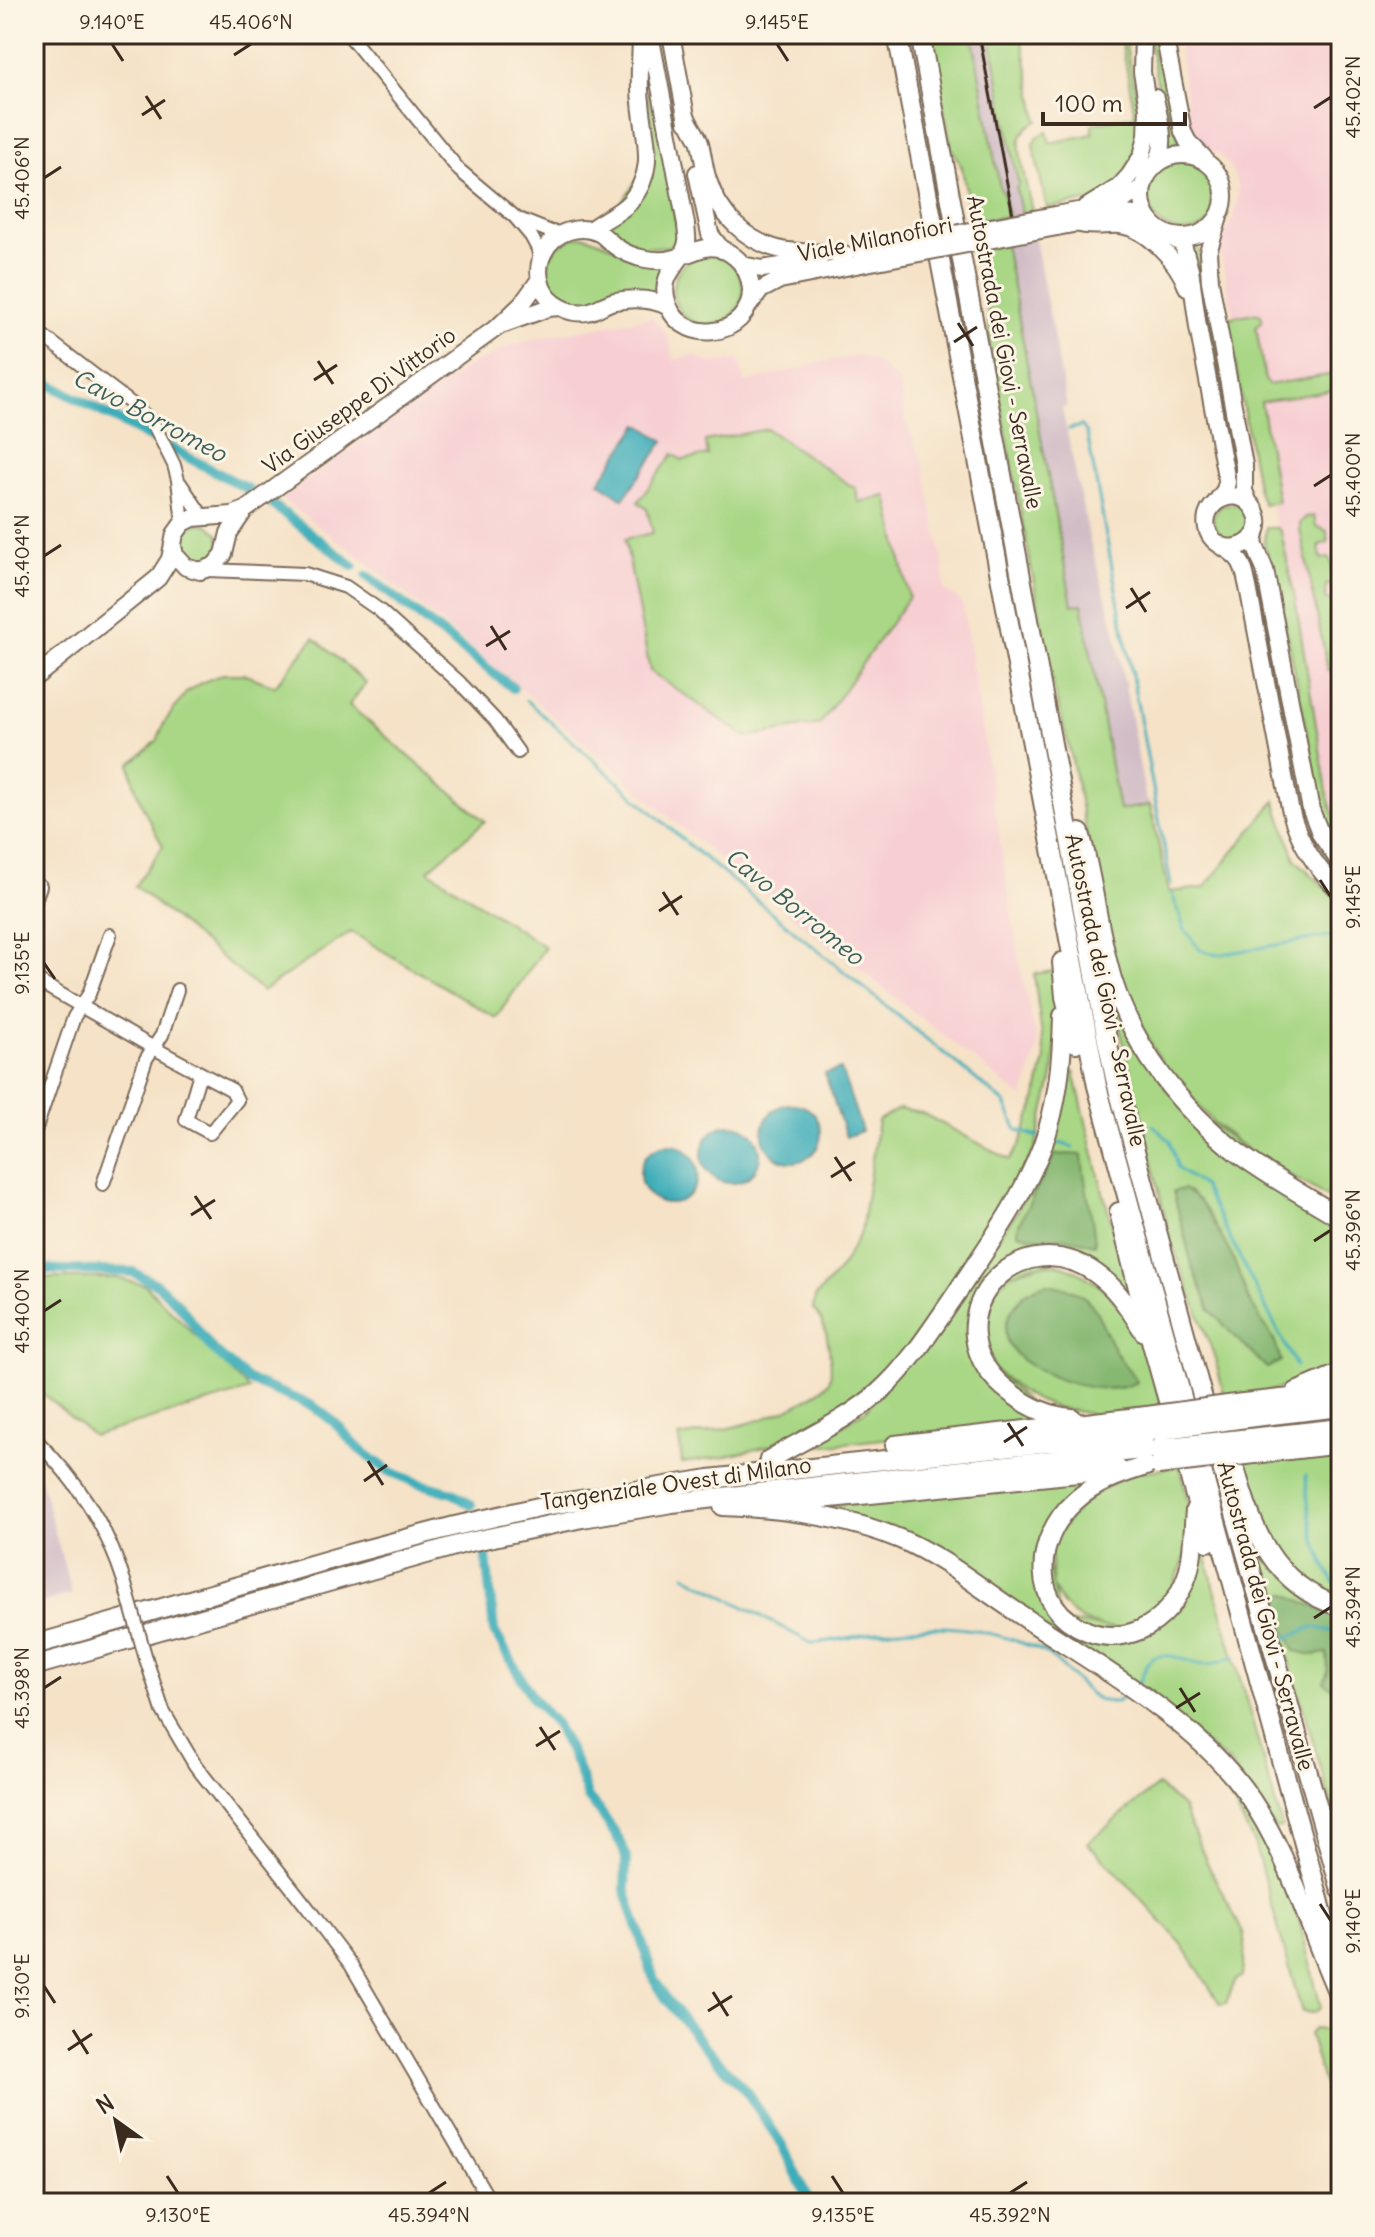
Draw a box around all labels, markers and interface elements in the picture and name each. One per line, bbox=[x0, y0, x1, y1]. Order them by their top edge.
text: 9.140°E bbox=[79, 9, 145, 34]
text: 45.406°N bbox=[209, 9, 293, 34]
text: 9.145°E bbox=[745, 9, 809, 34]
text: 45.402°N bbox=[1340, 56, 1365, 139]
scale bar bbox=[1043, 76, 1185, 126]
text: 100 m bbox=[1055, 88, 1123, 118]
text: 45.406°N bbox=[9, 136, 34, 220]
street label: Autostrada dei Giovi - Serravalle bbox=[961, 193, 1049, 511]
street label: Viale Milanofiori bbox=[795, 210, 955, 268]
street label: Via Giuseppe Di Vittorio bbox=[257, 320, 461, 480]
water label: Cavo Borromeo bbox=[68, 362, 233, 469]
text: 45.400°N bbox=[1340, 432, 1365, 518]
text: 45.404°N bbox=[9, 514, 34, 598]
street label: Autostrada dei Giovi - Serravalle bbox=[1059, 831, 1153, 1149]
water label: Cavo Borromeo bbox=[720, 841, 872, 972]
text: 9.145°E bbox=[1340, 865, 1365, 929]
text: 9.135°E bbox=[9, 931, 34, 995]
text: 45.396°N bbox=[1340, 1189, 1365, 1271]
text: 45.400°N bbox=[9, 1268, 34, 1354]
street label: Tangenziale Ovest di Milano bbox=[539, 1450, 813, 1516]
street label: Autostrada dei Giovi - Serravalle bbox=[1211, 1458, 1321, 1774]
text: 45.394°N bbox=[1340, 1566, 1365, 1648]
text: 45.398°N bbox=[9, 1647, 34, 1729]
text: 9.140°E bbox=[1340, 1888, 1365, 1954]
text: 9.130°E bbox=[9, 1953, 34, 2019]
north arrow bbox=[76, 2081, 156, 2161]
text: N bbox=[91, 2088, 119, 2120]
text: 9.130°E bbox=[145, 2202, 211, 2227]
text: 45.394°N bbox=[388, 2202, 470, 2227]
text: 9.135°E bbox=[811, 2202, 875, 2227]
text: 45.392°N bbox=[969, 2202, 1051, 2227]

